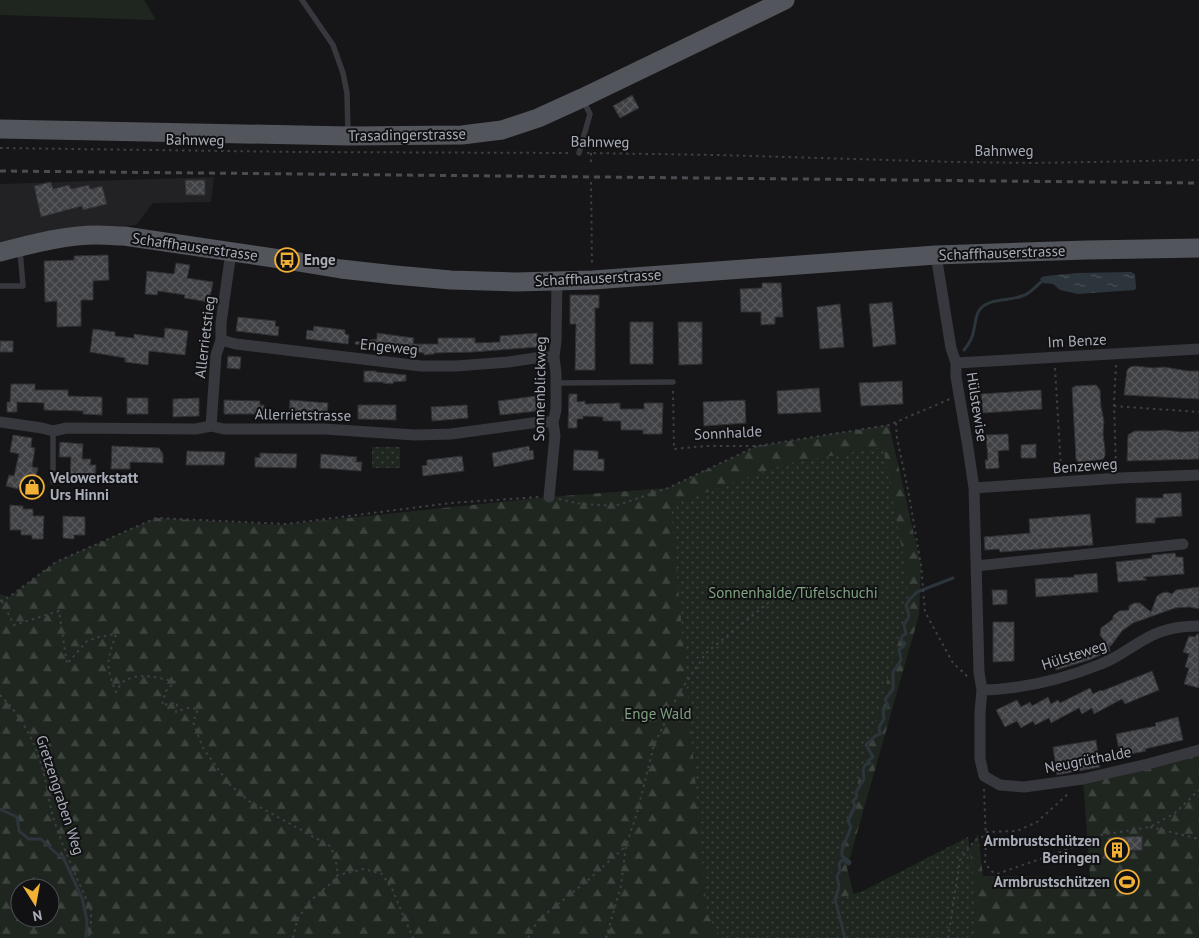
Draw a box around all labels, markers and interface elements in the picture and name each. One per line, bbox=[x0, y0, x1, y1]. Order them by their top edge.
street label: Trasadingerstrasse bbox=[348, 124, 466, 145]
street label: Bahnweg bbox=[165, 129, 225, 150]
street label: Bahnweg bbox=[570, 131, 630, 152]
street label: Bahnweg bbox=[975, 141, 1033, 160]
street label: Schaffhauserstrasse bbox=[131, 228, 259, 265]
street label: Schaffhauserstrasse bbox=[938, 241, 1066, 264]
bus stop icon: Enge bbox=[274, 247, 300, 273]
place label: Enge bbox=[304, 250, 336, 269]
street label: Schaffhauserstrasse bbox=[534, 265, 662, 290]
street label: Allerrietstieg bbox=[190, 295, 219, 379]
street label: Im Benze bbox=[1047, 329, 1107, 352]
street label: Engeweg bbox=[359, 334, 419, 359]
street label: Sonnenblickweg bbox=[529, 336, 550, 442]
street label: Hülstewise bbox=[963, 371, 992, 443]
street label: Allerrietstrasse bbox=[255, 404, 351, 425]
street label: Sonnhalde bbox=[693, 421, 762, 444]
street label: Benzeweg bbox=[1052, 454, 1118, 477]
place label: Velowerkstatt Urs Hinni bbox=[49, 468, 139, 504]
shop icon: Velowerkstatt Urs Hinni bbox=[19, 474, 45, 500]
park label: Sonnenhalde/Tüfelschuchi bbox=[708, 583, 878, 602]
street label: Hülsteweg bbox=[1039, 635, 1109, 674]
park label: Enge Wald bbox=[624, 704, 692, 723]
street label: Gretzengraben Weg bbox=[32, 733, 89, 857]
street label: Neugrüthalde bbox=[1043, 742, 1133, 777]
place label: Armbrustschützen Beringen bbox=[984, 831, 1100, 867]
building icon: Armbrustschützen Beringen bbox=[1104, 837, 1130, 863]
sports icon: Armbrustschützen bbox=[1114, 869, 1140, 895]
place label: Armbrustschützen bbox=[994, 872, 1110, 891]
north arrow bbox=[10, 878, 60, 928]
text: N bbox=[31, 906, 44, 925]

